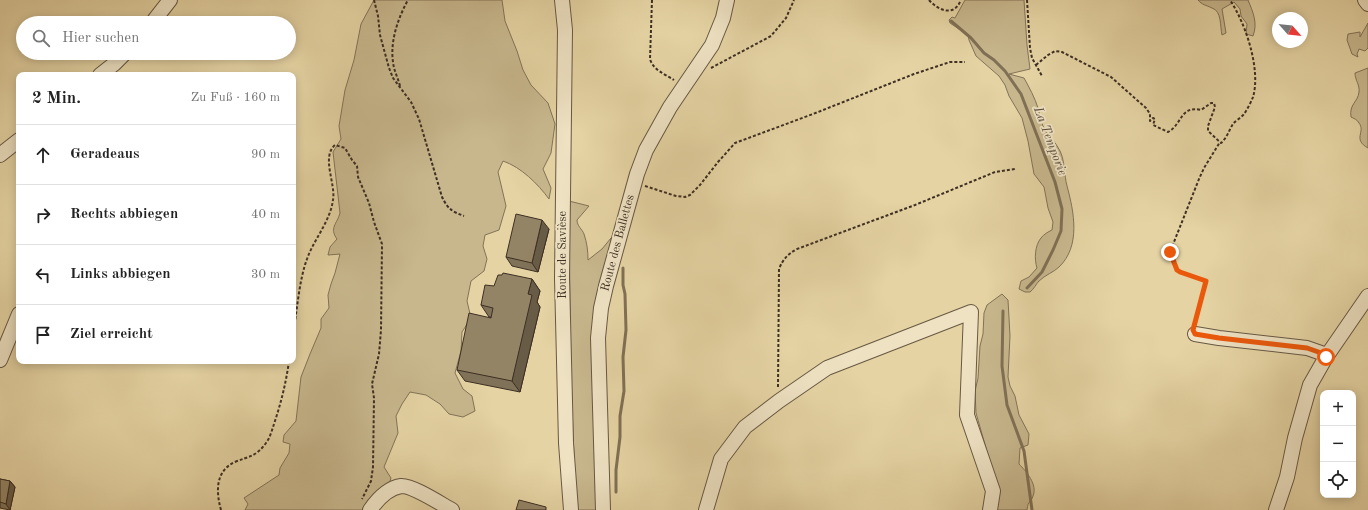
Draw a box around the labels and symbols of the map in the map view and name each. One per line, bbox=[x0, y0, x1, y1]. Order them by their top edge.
north arrow bbox=[1272, 12, 1308, 48]
water label: La Temporie bbox=[1031, 104, 1069, 177]
street label: Route des Ballettes bbox=[599, 193, 637, 293]
street label: Route de Savièse bbox=[557, 211, 569, 299]
route end bbox=[1161, 243, 1179, 261]
route start bbox=[1317, 348, 1335, 366]

